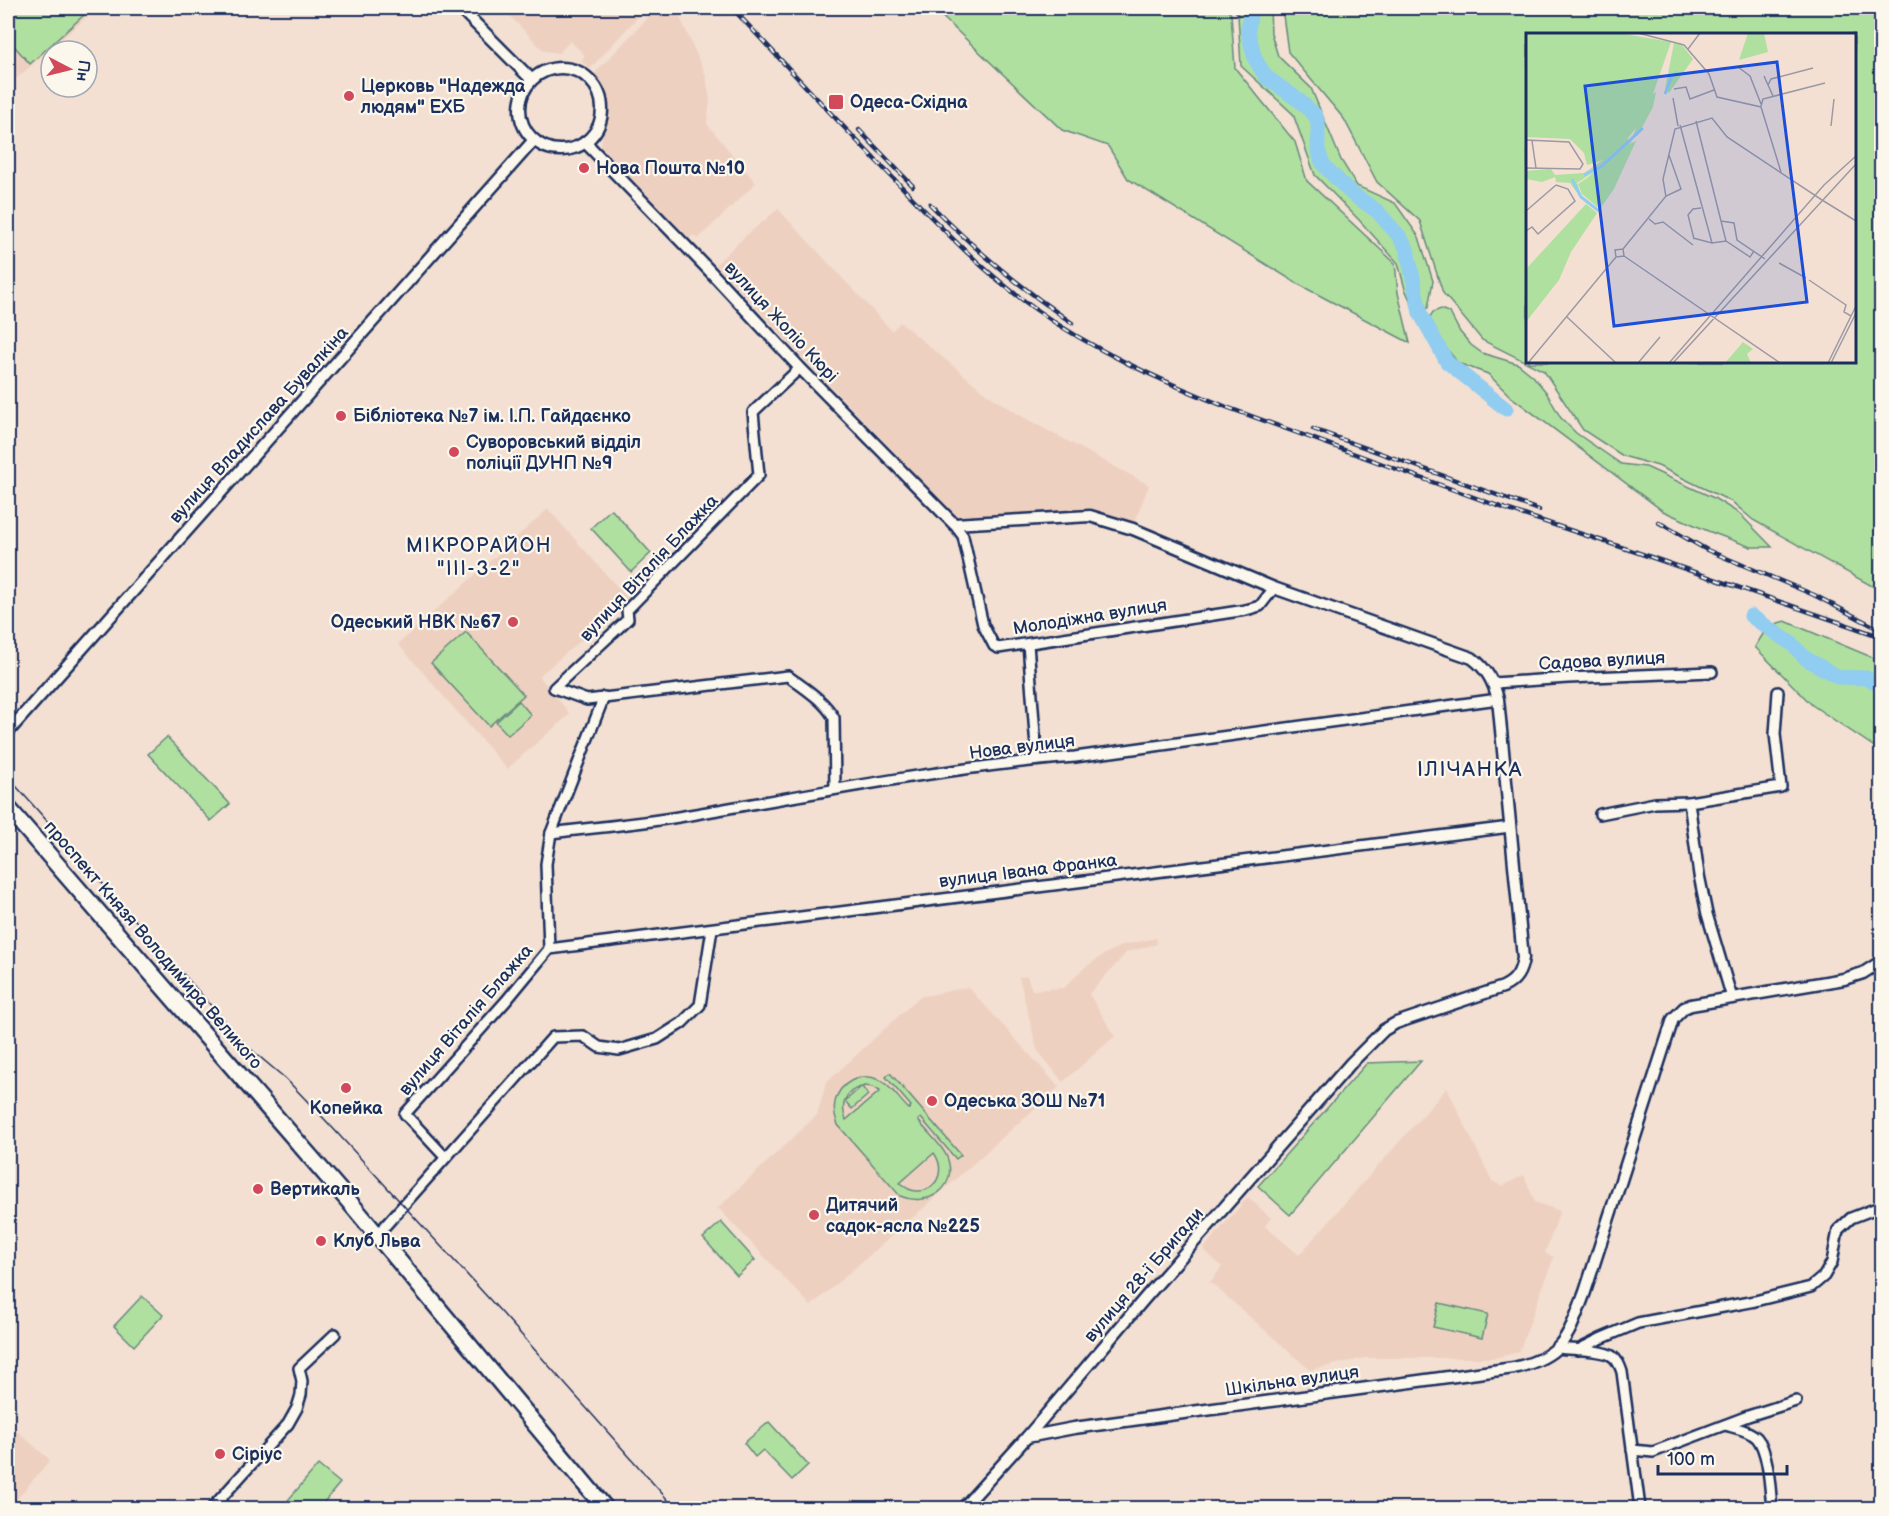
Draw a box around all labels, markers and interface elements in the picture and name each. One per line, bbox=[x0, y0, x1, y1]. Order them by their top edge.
inset map bbox=[1526, 33, 1856, 363]
north arrow bbox=[39, 39, 99, 99]
text: Пн bbox=[72, 59, 93, 82]
place label: Церковь "Надежда людям" ЕХБ bbox=[360, 76, 526, 118]
marker: Церковь "Надежда людям" ЕХБ bbox=[342, 89, 356, 103]
place label: Одеса-Східна bbox=[850, 92, 968, 113]
marker: Одеса-Східна bbox=[827, 93, 845, 111]
place label: Нова Пошта №10 bbox=[596, 158, 745, 179]
marker: Нова Пошта №10 bbox=[577, 161, 591, 175]
street label: вулиця Жоліо Кюрі bbox=[720, 257, 842, 387]
street label: вулиця Владислава Бувалкіна bbox=[165, 322, 353, 528]
place label: Бібліотека №7 ім. І.П. Гайдаєнко bbox=[353, 406, 631, 427]
marker: Бібліотека №7 ім. І.П. Гайдаєнко bbox=[334, 409, 348, 423]
place label: Суворовський відділ поліції ДУНП №9 bbox=[466, 432, 641, 474]
marker: Суворовський відділ поліції ДУНП №9 bbox=[447, 445, 461, 459]
street label: вулиця Віталія Блажка bbox=[575, 490, 723, 646]
district label: МІКРОРАЙОН "ІІІ-3-2" bbox=[406, 534, 552, 581]
street label: Молодіжна вулиця bbox=[1012, 594, 1168, 640]
place label: Одеський НВК №67 bbox=[331, 612, 501, 633]
marker: Одеський НВК №67 bbox=[506, 615, 520, 629]
street label: Садова вулиця bbox=[1538, 647, 1666, 675]
street label: Нова вулиця bbox=[968, 730, 1076, 764]
district label: ІЛІЧАНКА bbox=[1417, 757, 1523, 782]
street label: проспект Князя Володимира Великого bbox=[39, 817, 267, 1073]
street label: вулиця Івана Франка bbox=[938, 850, 1119, 892]
street label: вулиця Віталія Блажка bbox=[395, 940, 538, 1100]
marker: Копейка bbox=[339, 1081, 353, 1095]
place label: Одеська ЗОШ №71 bbox=[944, 1091, 1105, 1112]
marker: Одеська ЗОШ №71 bbox=[925, 1094, 939, 1108]
place label: Копейка bbox=[310, 1098, 383, 1119]
place label: Вертикаль bbox=[270, 1179, 361, 1200]
marker: Вертикаль bbox=[251, 1182, 265, 1196]
place label: Дитячий садок-ясла №225 bbox=[826, 1195, 980, 1237]
street label: вулиця 28-ї Бригади bbox=[1080, 1204, 1208, 1346]
marker: Дитячий садок-ясла №225 bbox=[807, 1208, 821, 1222]
place label: Клуб Льва bbox=[333, 1231, 421, 1252]
marker: Клуб Льва bbox=[314, 1234, 328, 1248]
street label: Шкільна вулиця bbox=[1224, 1361, 1360, 1401]
scale bar bbox=[1658, 1438, 1787, 1476]
place label: Сіріус bbox=[232, 1444, 282, 1465]
marker: Сіріус bbox=[213, 1447, 227, 1461]
text: 100 m bbox=[1667, 1449, 1715, 1470]

